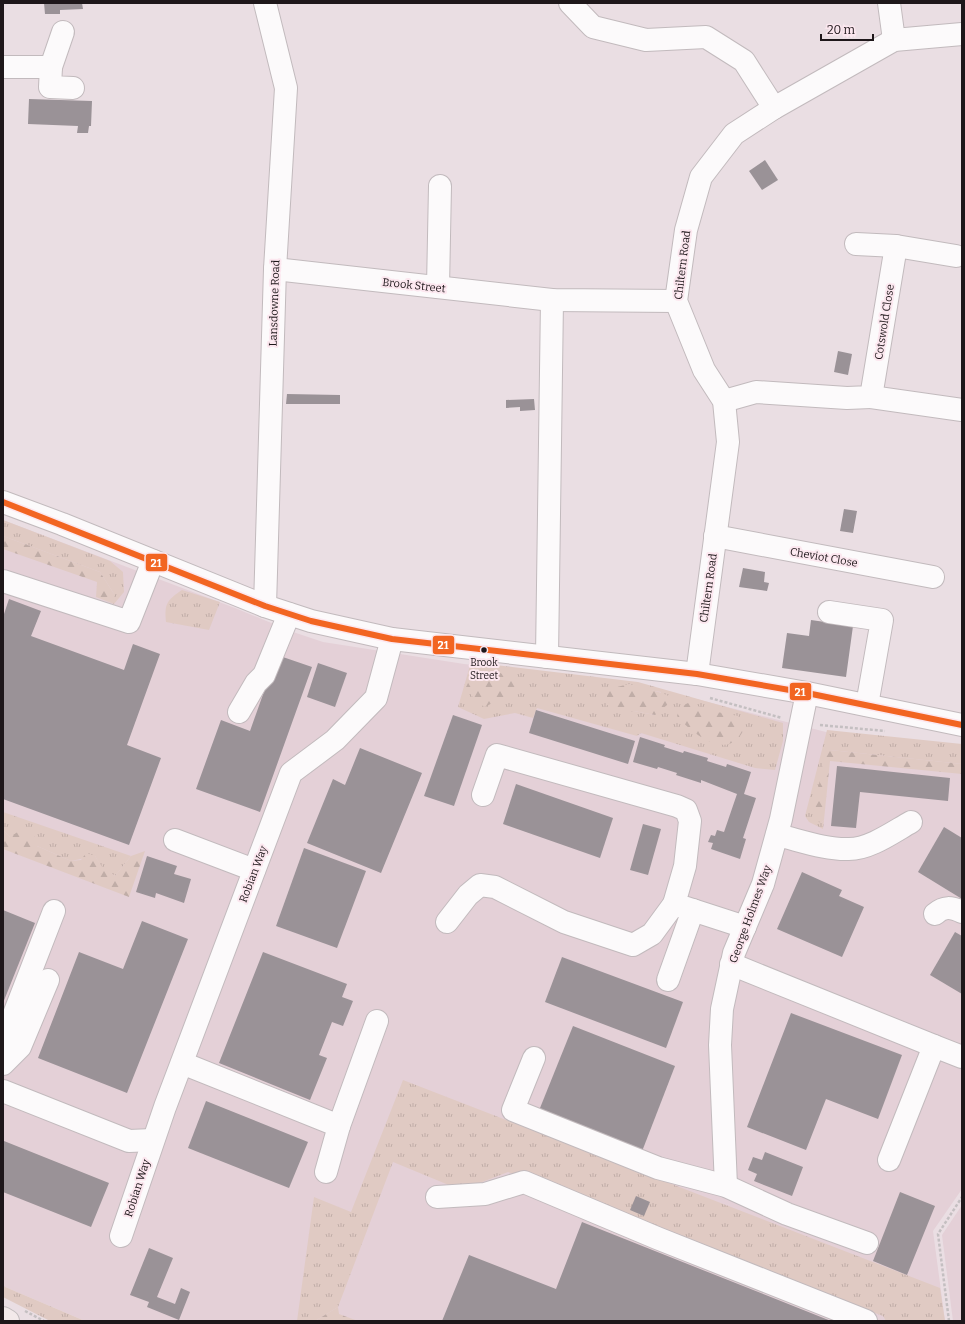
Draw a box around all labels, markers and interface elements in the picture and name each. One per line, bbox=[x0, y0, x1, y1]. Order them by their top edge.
scale bar bbox=[821, 16, 873, 42]
text: 20 m bbox=[827, 23, 856, 37]
street label: Chiltern Road bbox=[672, 229, 693, 300]
street label: Lansdowne Road bbox=[266, 259, 283, 347]
street label: Brook Street bbox=[382, 276, 446, 295]
street label: Cotswold Close bbox=[872, 283, 897, 361]
street label: Cheviot Close bbox=[789, 545, 859, 570]
street label: Chiltern Road bbox=[697, 552, 720, 623]
line badge: 21 bbox=[145, 553, 168, 572]
text: 21 bbox=[151, 557, 162, 570]
line badge: 21 bbox=[432, 635, 455, 655]
text: 21 bbox=[438, 639, 449, 652]
marker: Brook Street bbox=[479, 645, 489, 655]
place label: Brook Street bbox=[470, 657, 498, 682]
line badge: 21 bbox=[789, 682, 812, 701]
text: 21 bbox=[795, 686, 806, 699]
street label: Robian Way bbox=[237, 844, 270, 904]
street label: George Holmes Way bbox=[727, 863, 774, 965]
street label: Robian Way bbox=[122, 1158, 153, 1219]

